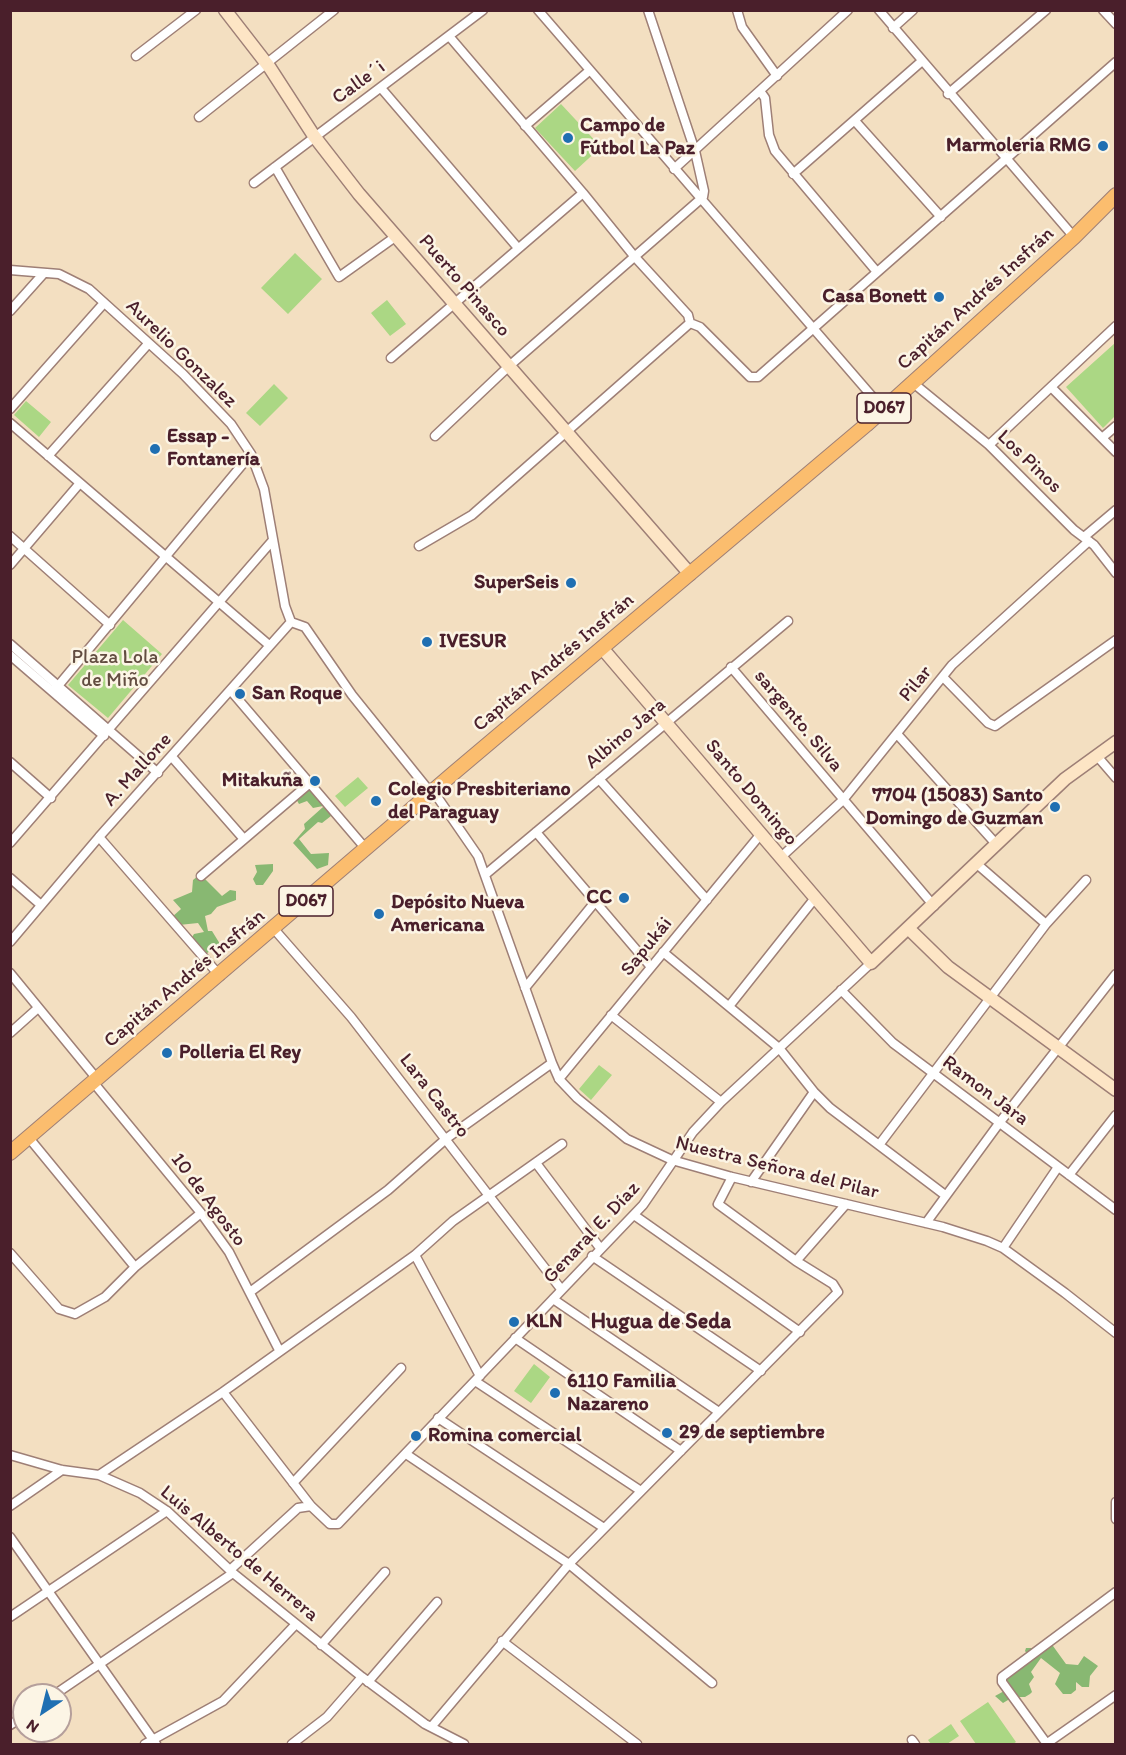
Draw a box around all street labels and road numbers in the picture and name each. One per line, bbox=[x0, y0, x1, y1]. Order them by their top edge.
street label: Calle´i bbox=[328, 56, 390, 110]
street label: Capitán Andrés Insfrán bbox=[893, 222, 1059, 376]
street label: Puerto Pinasco bbox=[413, 230, 515, 342]
street label: Aurelio Gonzalez bbox=[120, 295, 242, 413]
road number: D067 bbox=[857, 393, 911, 423]
street label: Los Pinos bbox=[992, 425, 1066, 499]
street label: Capitán Andrés Insfrán bbox=[469, 589, 639, 737]
street label: Pilar bbox=[894, 661, 938, 707]
street label: sargento. Silva bbox=[748, 665, 848, 777]
street label: Albino Jara bbox=[581, 693, 671, 775]
street label: A. Mallone bbox=[99, 728, 177, 812]
street label: Santo Domingo bbox=[700, 735, 802, 851]
road number: D067 bbox=[279, 886, 333, 916]
street label: Capitán Andrés Insfrán bbox=[100, 905, 270, 1053]
street label: Sapukái bbox=[616, 913, 678, 981]
street label: Lara Castro bbox=[394, 1049, 474, 1143]
street label: Ramon Jara bbox=[937, 1051, 1033, 1131]
street label: Nuestra Señora del Pilar bbox=[673, 1131, 881, 1205]
street label: 10 de Agosto bbox=[165, 1148, 251, 1252]
street label: Genaral E. Díaz bbox=[539, 1177, 645, 1289]
street label: Luis Alberto de Herrera bbox=[155, 1481, 323, 1627]

